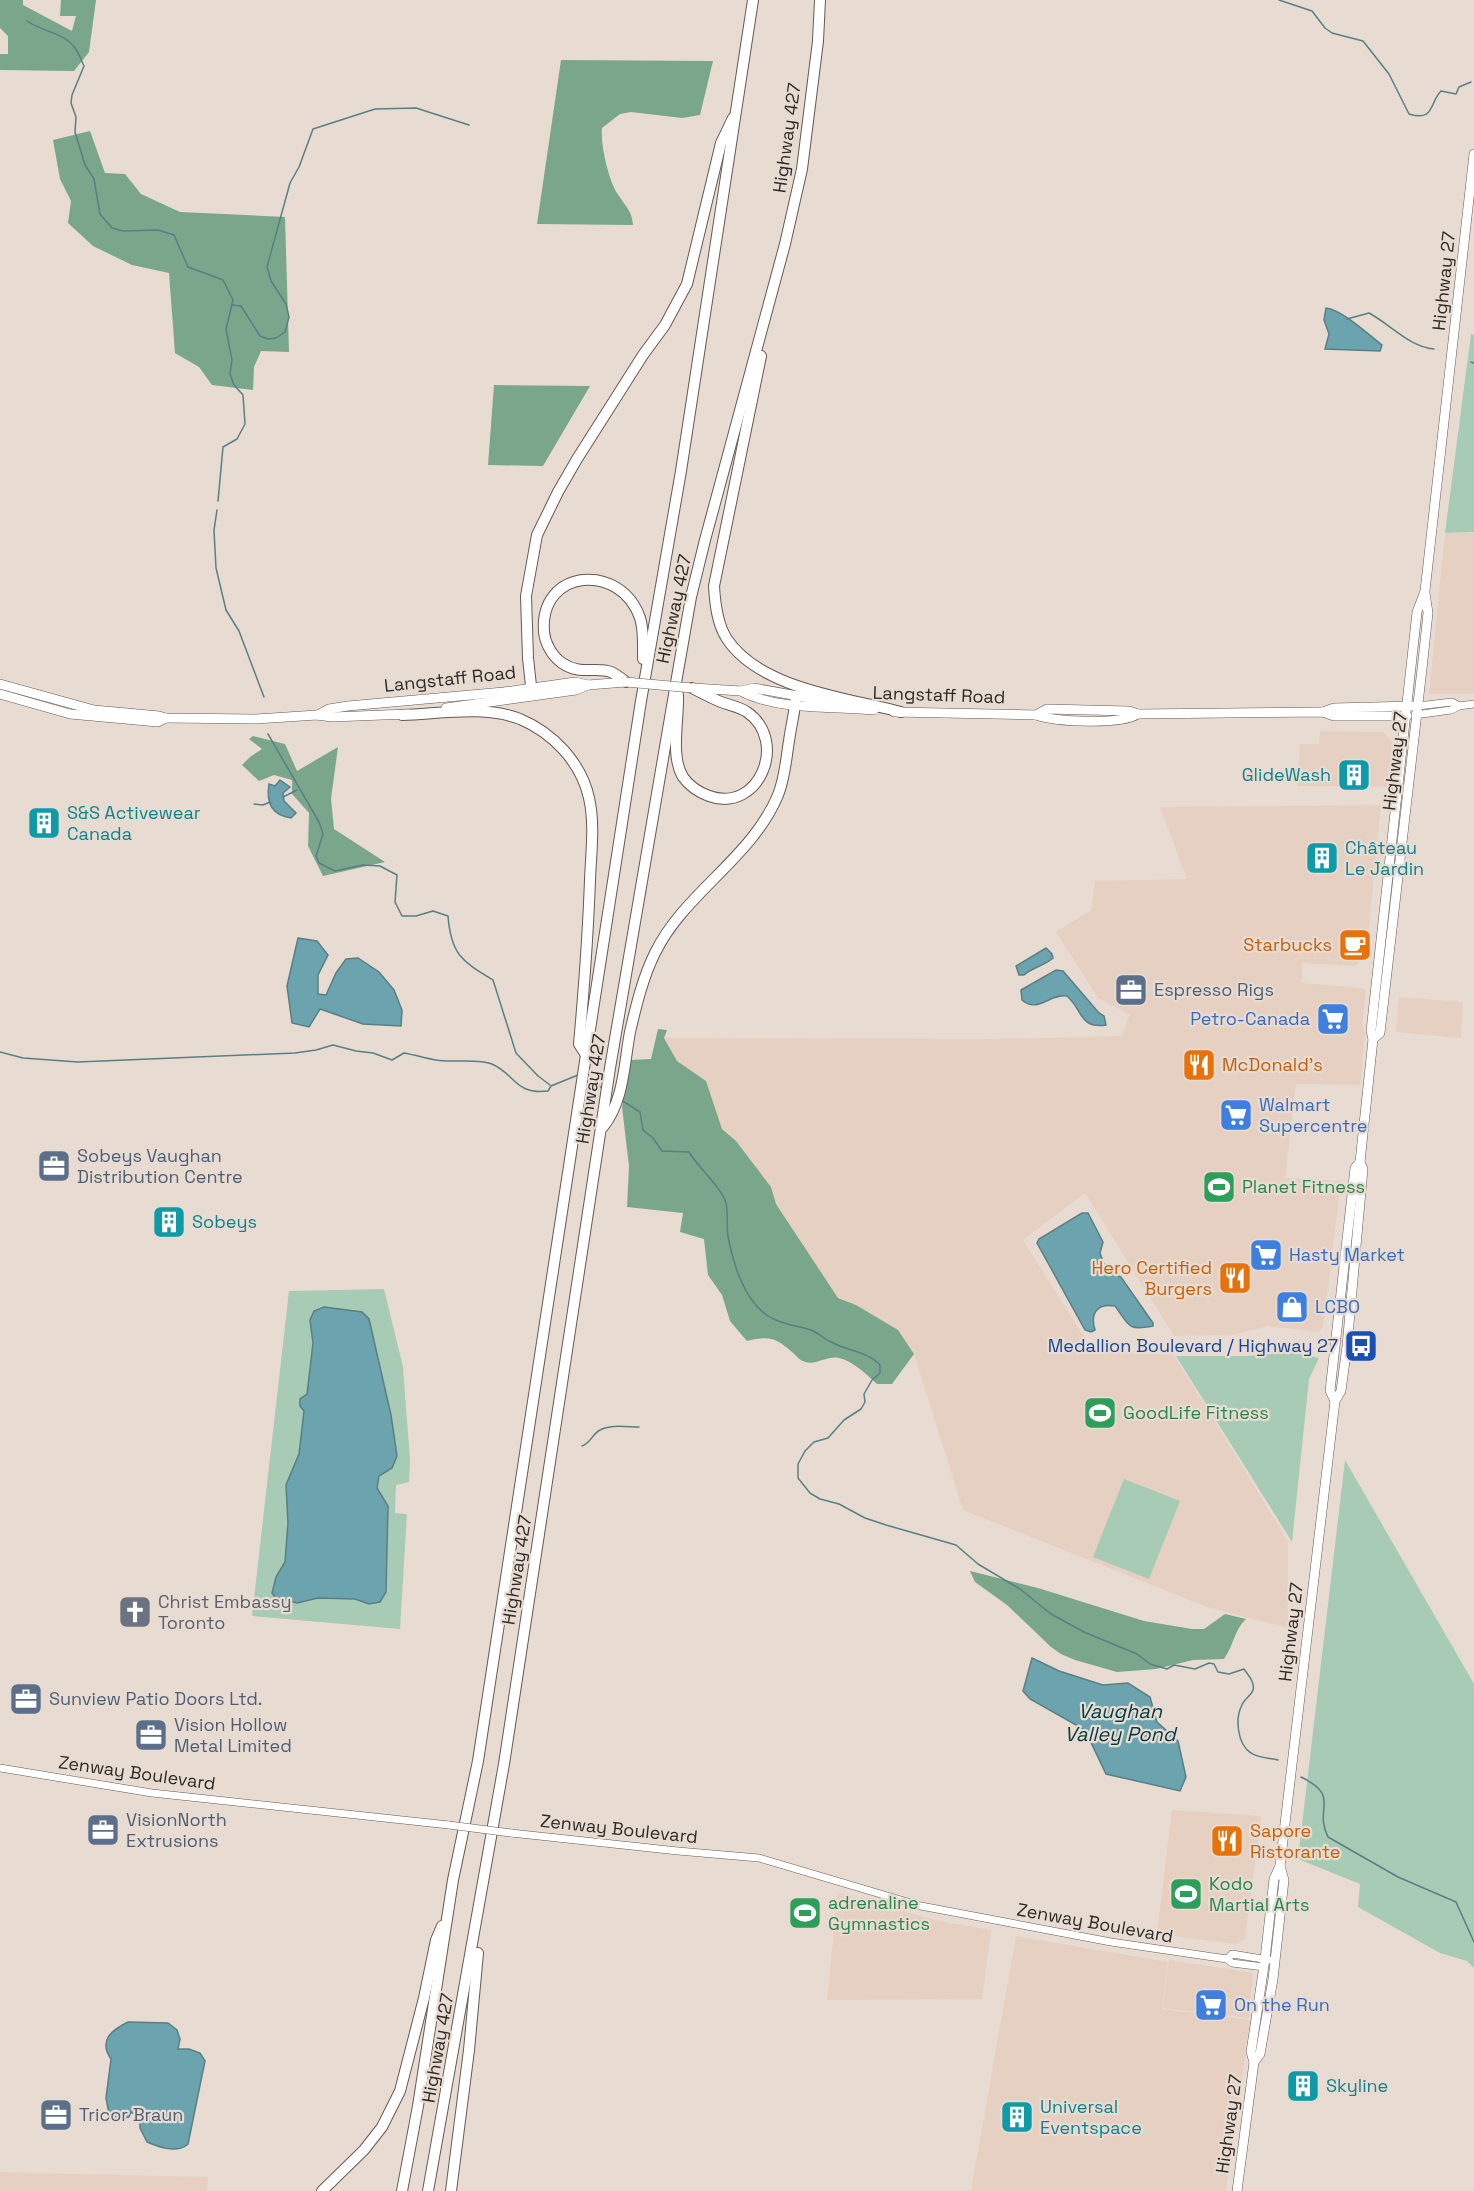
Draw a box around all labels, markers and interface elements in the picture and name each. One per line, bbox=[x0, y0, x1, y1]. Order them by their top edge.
street label: Highway 427 bbox=[767, 81, 806, 194]
street label: Highway 27 bbox=[1427, 230, 1460, 332]
street label: Highway 427 bbox=[651, 552, 696, 666]
street label: Langstaff Road bbox=[383, 660, 517, 697]
street label: Langstaff Road bbox=[872, 681, 1006, 708]
street label: Highway 27 bbox=[1377, 710, 1412, 812]
building icon: GlideWash bbox=[1336, 757, 1372, 793]
place label: GlideWash bbox=[1242, 763, 1331, 786]
place label: S&S Activewear Canada bbox=[67, 801, 201, 845]
building icon: S&S Activewear Canada bbox=[26, 805, 62, 841]
place label: Château Le Jardin bbox=[1345, 836, 1424, 880]
building icon: Château Le Jardin bbox=[1304, 840, 1340, 876]
cafe icon: Starbucks bbox=[1337, 927, 1373, 963]
place label: Starbucks bbox=[1243, 933, 1332, 956]
office icon: Espresso Rigs bbox=[1113, 972, 1149, 1008]
place label: Espresso Rigs bbox=[1154, 978, 1274, 1001]
supermarket icon: Petro-Canada bbox=[1315, 1001, 1351, 1037]
place label: Petro-Canada bbox=[1190, 1007, 1310, 1030]
street label: Highway 427 bbox=[570, 1032, 611, 1145]
restaurant icon: McDonald's bbox=[1181, 1047, 1217, 1083]
place label: McDonald's bbox=[1222, 1053, 1323, 1076]
place label: Walmart Supercentre bbox=[1259, 1093, 1367, 1137]
supermarket icon: Walmart Supercentre bbox=[1218, 1097, 1254, 1133]
place label: Sobeys Vaughan Distribution Centre bbox=[77, 1144, 243, 1188]
office icon: Sobeys Vaughan Distribution Centre bbox=[36, 1148, 72, 1184]
sports icon: Planet Fitness bbox=[1201, 1169, 1237, 1205]
place label: Planet Fitness bbox=[1242, 1175, 1365, 1198]
building icon: Sobeys bbox=[151, 1204, 187, 1240]
place label: Sobeys bbox=[192, 1210, 257, 1233]
supermarket icon: Hasty Market bbox=[1248, 1237, 1284, 1273]
place label: Hasty Market bbox=[1289, 1243, 1405, 1266]
place label: Hero Certified Burgers bbox=[1091, 1256, 1212, 1300]
restaurant icon: Hero Certified Burgers bbox=[1217, 1260, 1253, 1296]
shop icon: LCBO bbox=[1274, 1289, 1310, 1325]
place label: LCBO bbox=[1315, 1295, 1360, 1318]
bus stop icon: Medallion Boulevard / Highway 27 bbox=[1343, 1328, 1379, 1364]
place label: Medallion Boulevard / Highway 27 bbox=[1048, 1334, 1338, 1357]
sports icon: GoodLife Fitness bbox=[1082, 1395, 1118, 1431]
place label: GoodLife Fitness bbox=[1123, 1401, 1269, 1424]
street label: Highway 427 bbox=[496, 1513, 537, 1626]
street label: Highway 27 bbox=[1273, 1581, 1308, 1683]
place label: Christ Embassy Toronto bbox=[158, 1590, 291, 1634]
church icon: Christ Embassy Toronto bbox=[117, 1594, 153, 1630]
office icon: Sunview Patio Doors Ltd. bbox=[8, 1681, 44, 1717]
place label: Sunview Patio Doors Ltd. bbox=[49, 1687, 262, 1710]
water label: Vaughan Valley Pond bbox=[1064, 1698, 1178, 1747]
place label: Vision Hollow Metal Limited bbox=[174, 1713, 292, 1757]
office icon: Vision Hollow Metal Limited bbox=[133, 1717, 169, 1753]
street label: Zenway Boulevard bbox=[57, 1750, 217, 1795]
place label: VisionNorth Extrusions bbox=[126, 1808, 227, 1852]
street label: Zenway Boulevard bbox=[539, 1809, 699, 1848]
office icon: VisionNorth Extrusions bbox=[85, 1812, 121, 1848]
place label: Sapore Ristorante bbox=[1250, 1819, 1340, 1863]
restaurant icon: Sapore Ristorante bbox=[1209, 1823, 1245, 1859]
place label: Kodo Martial Arts bbox=[1209, 1872, 1309, 1916]
sports icon: Kodo Martial Arts bbox=[1168, 1876, 1204, 1912]
place label: adrenaline Gymnastics bbox=[828, 1891, 930, 1935]
sports icon: adrenaline Gymnastics bbox=[787, 1895, 823, 1931]
street label: Zenway Boulevard bbox=[1015, 1897, 1175, 1948]
supermarket icon: On the Run bbox=[1193, 1987, 1229, 2023]
street label: Highway 427 bbox=[417, 1991, 458, 2105]
place label: On the Run bbox=[1234, 1993, 1330, 2016]
building icon: Skyline bbox=[1285, 2068, 1321, 2104]
street label: Highway 27 bbox=[1210, 2073, 1247, 2175]
place label: Skyline bbox=[1326, 2074, 1388, 2097]
place label: Universal Eventspace bbox=[1040, 2095, 1142, 2139]
office icon: Tricor Braun bbox=[38, 2097, 74, 2133]
building icon: Universal Eventspace bbox=[999, 2099, 1035, 2135]
place label: Tricor Braun bbox=[79, 2103, 183, 2126]

